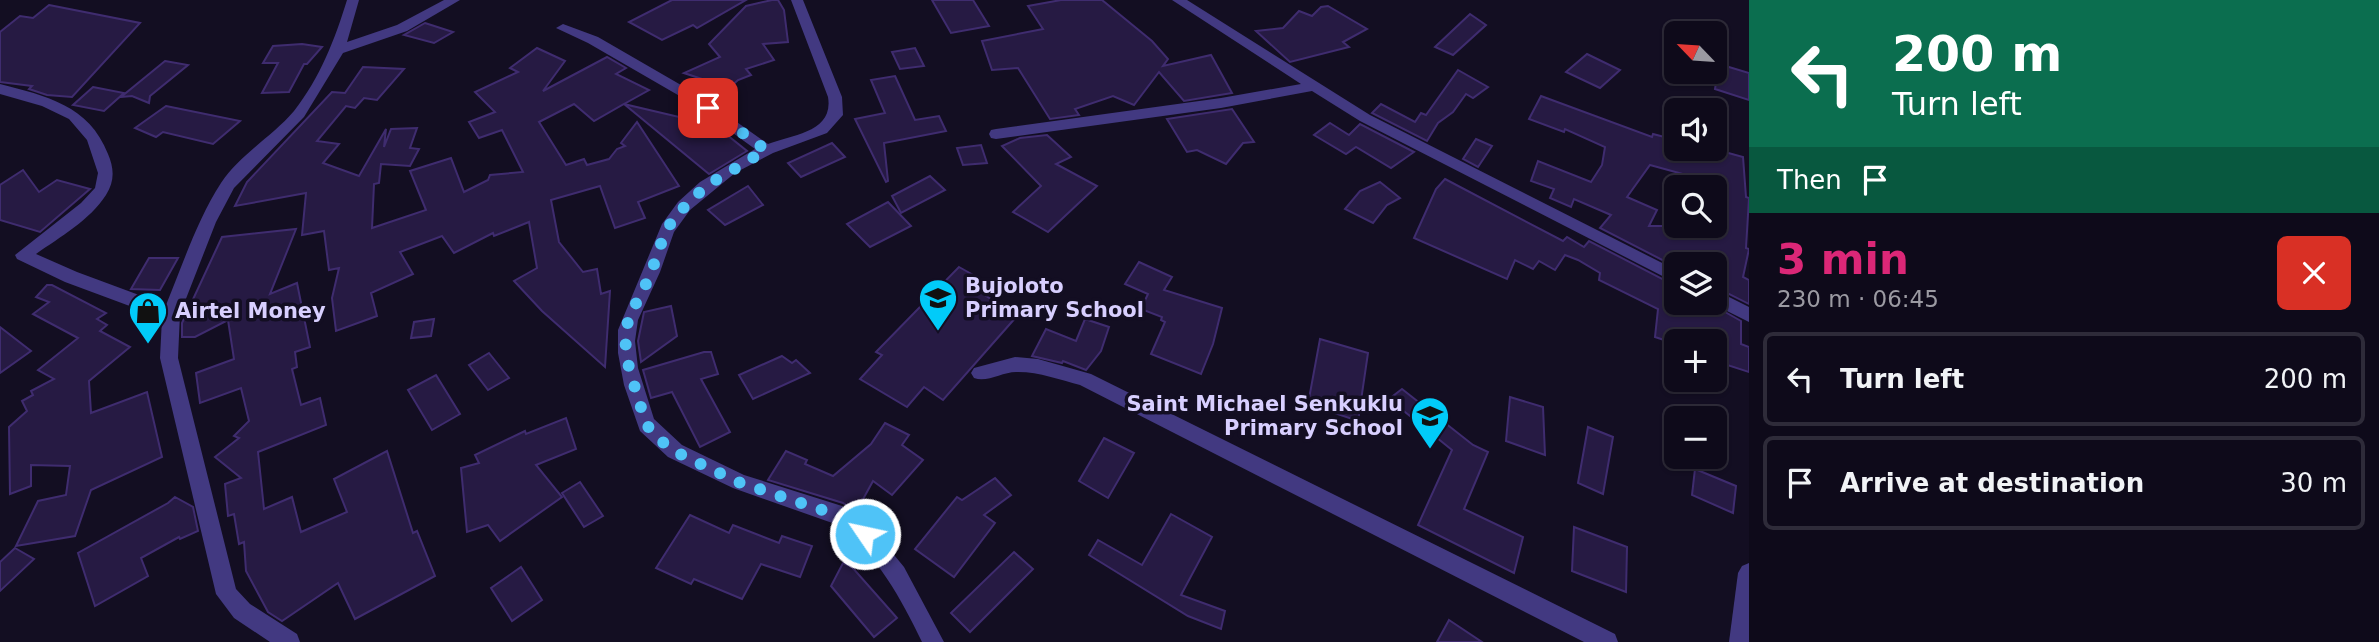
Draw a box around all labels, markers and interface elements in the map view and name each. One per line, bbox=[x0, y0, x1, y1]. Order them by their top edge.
north arrow bbox=[1664, 21, 1727, 84]
map controls bbox=[1664, 21, 1727, 469]
text: 200 m bbox=[1892, 26, 2062, 83]
icon: left bbox=[1777, 28, 1868, 119]
pin bbox=[678, 78, 738, 138]
text: Turn left bbox=[1892, 85, 2022, 123]
icon: arrive bbox=[689, 89, 727, 127]
button: sound bbox=[1664, 98, 1727, 161]
icon: arrive bbox=[1856, 161, 1894, 199]
text: Then bbox=[1777, 165, 1842, 195]
button: search bbox=[1664, 175, 1727, 238]
text: 3 min bbox=[1777, 235, 1909, 284]
button: close bbox=[2277, 236, 2351, 310]
button: layers bbox=[1664, 252, 1727, 315]
place label: Bujoloto Primary School bbox=[965, 274, 1144, 322]
school or university icon: Bujoloto Primary School bbox=[917, 277, 959, 332]
text: 230 m · 06:45 bbox=[1777, 286, 1939, 312]
shop icon: Airtel Money bbox=[127, 290, 169, 345]
place label: Airtel Money bbox=[175, 299, 326, 323]
button: + bbox=[1664, 329, 1727, 392]
icon: left bbox=[1781, 360, 1819, 398]
text: Turn left bbox=[1840, 364, 1964, 394]
text: 200 m bbox=[2264, 364, 2347, 394]
place label: Saint Michael Senkuklu Primary School bbox=[1126, 392, 1403, 440]
school or university icon: Saint Michael Senkuklu Primary School bbox=[1409, 395, 1451, 450]
button: − bbox=[1664, 406, 1727, 469]
icon: arrive bbox=[1781, 464, 1819, 502]
text: Arrive at destination bbox=[1840, 468, 2144, 498]
text: 30 m bbox=[2280, 468, 2347, 498]
position arrow bbox=[828, 497, 902, 571]

